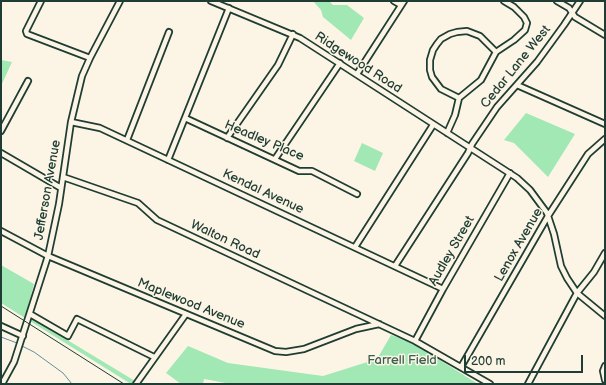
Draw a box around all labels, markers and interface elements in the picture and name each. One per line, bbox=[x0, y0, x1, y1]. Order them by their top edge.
street label: Cedar Lane West bbox=[478, 22, 554, 112]
street label: Ridgewood Road bbox=[311, 29, 405, 97]
street label: Headley Place bbox=[222, 117, 306, 165]
street label: Jefferson Avenue bbox=[32, 139, 64, 241]
street label: Kendal Avenue bbox=[220, 166, 306, 218]
street label: Lenox Avenue bbox=[492, 205, 546, 285]
street label: Audley Street bbox=[426, 213, 478, 289]
street label: Walton Road bbox=[188, 217, 262, 263]
street label: Maplewood Avenue bbox=[135, 275, 247, 333]
scale bar bbox=[466, 347, 585, 373]
park label: Farrell Field bbox=[367, 353, 437, 369]
text: 200 m bbox=[471, 354, 505, 369]

